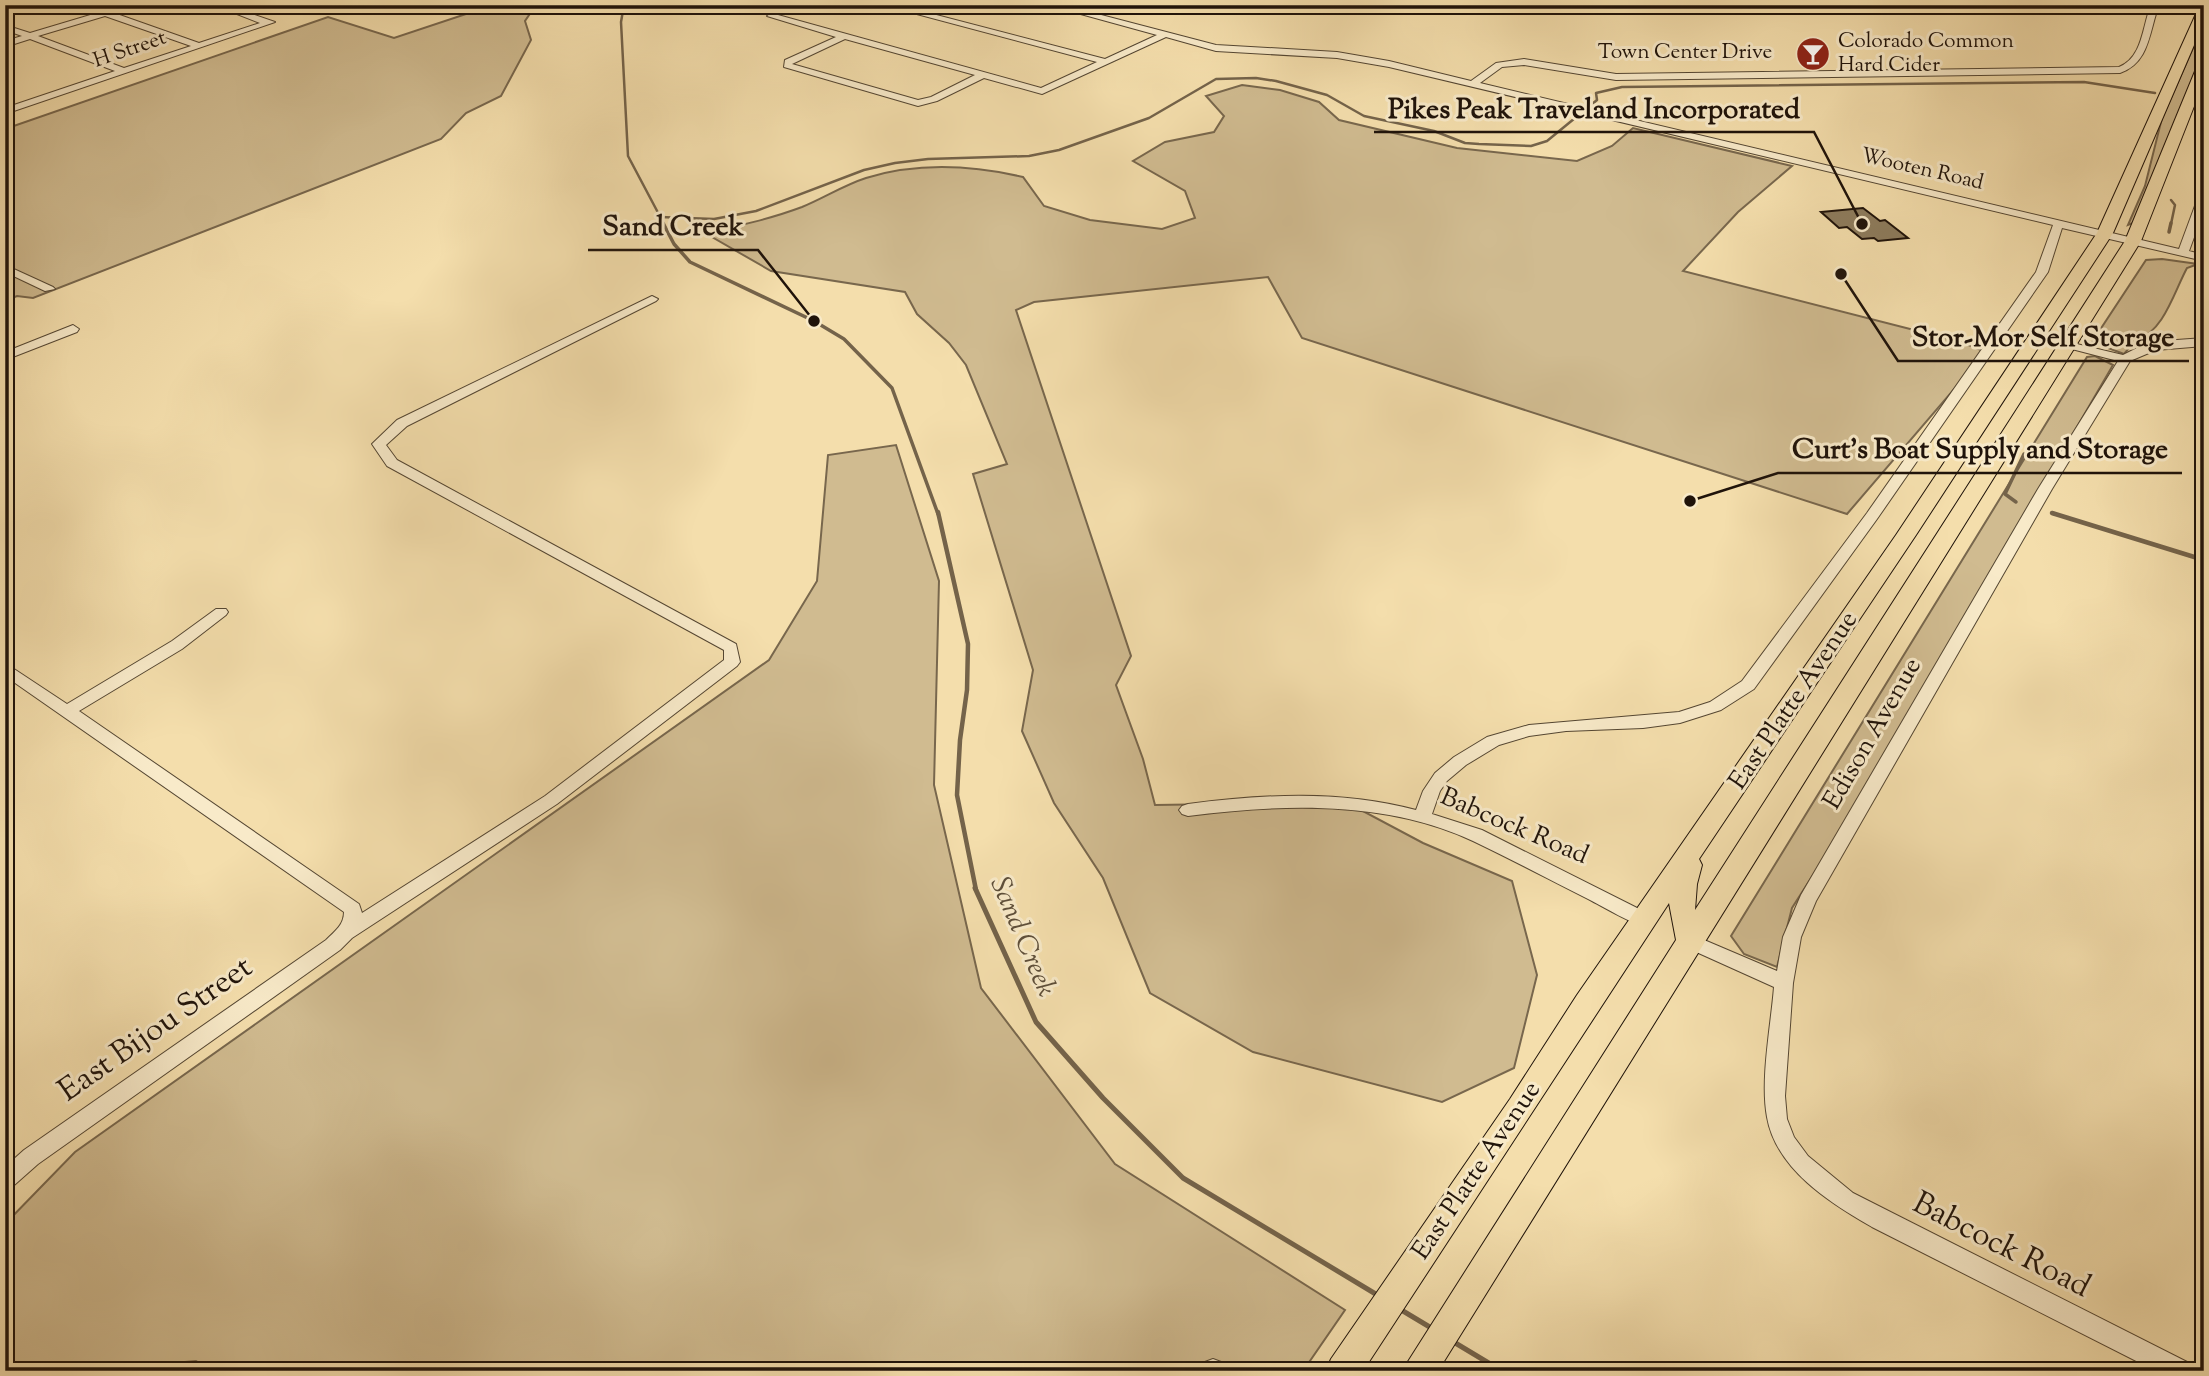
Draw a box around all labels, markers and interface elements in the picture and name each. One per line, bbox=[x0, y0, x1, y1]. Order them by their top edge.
street label: H Street bbox=[90, 24, 170, 76]
place label: Colorado Common Hard Cider bbox=[1838, 27, 2014, 81]
bar icon: Colorado Common Hard Cider bbox=[1794, 35, 1832, 73]
street label: Town Center Drive bbox=[1598, 38, 1772, 68]
callout: Pikes Peak Traveland Incorporated bbox=[1374, 83, 1814, 132]
text: Pikes Peak Traveland Incorporated bbox=[1388, 91, 1800, 131]
street label: Wooten Road bbox=[1858, 141, 1987, 199]
callout: Sand Creek bbox=[588, 201, 758, 250]
text: Sand Creek bbox=[602, 208, 745, 248]
callout: Stor-Mor Self Storage bbox=[1898, 312, 2189, 361]
text: Stor-Mor Self Storage bbox=[1912, 319, 2174, 359]
callout: Curt's Boat Supply and Storage bbox=[1778, 424, 2182, 473]
text: Curt's Boat Supply and Storage bbox=[1792, 431, 2168, 471]
street label: East Platte Avenue bbox=[1720, 604, 1868, 798]
street label: Edison Avenue bbox=[1814, 651, 1932, 817]
street label: Babcock Road bbox=[1434, 779, 1594, 875]
water label: Sand Creek bbox=[979, 871, 1065, 1003]
street label: East Bijou Street bbox=[49, 946, 263, 1114]
street label: East Platte Avenue bbox=[1403, 1074, 1551, 1268]
street label: Babcock Road bbox=[1904, 1181, 2098, 1311]

